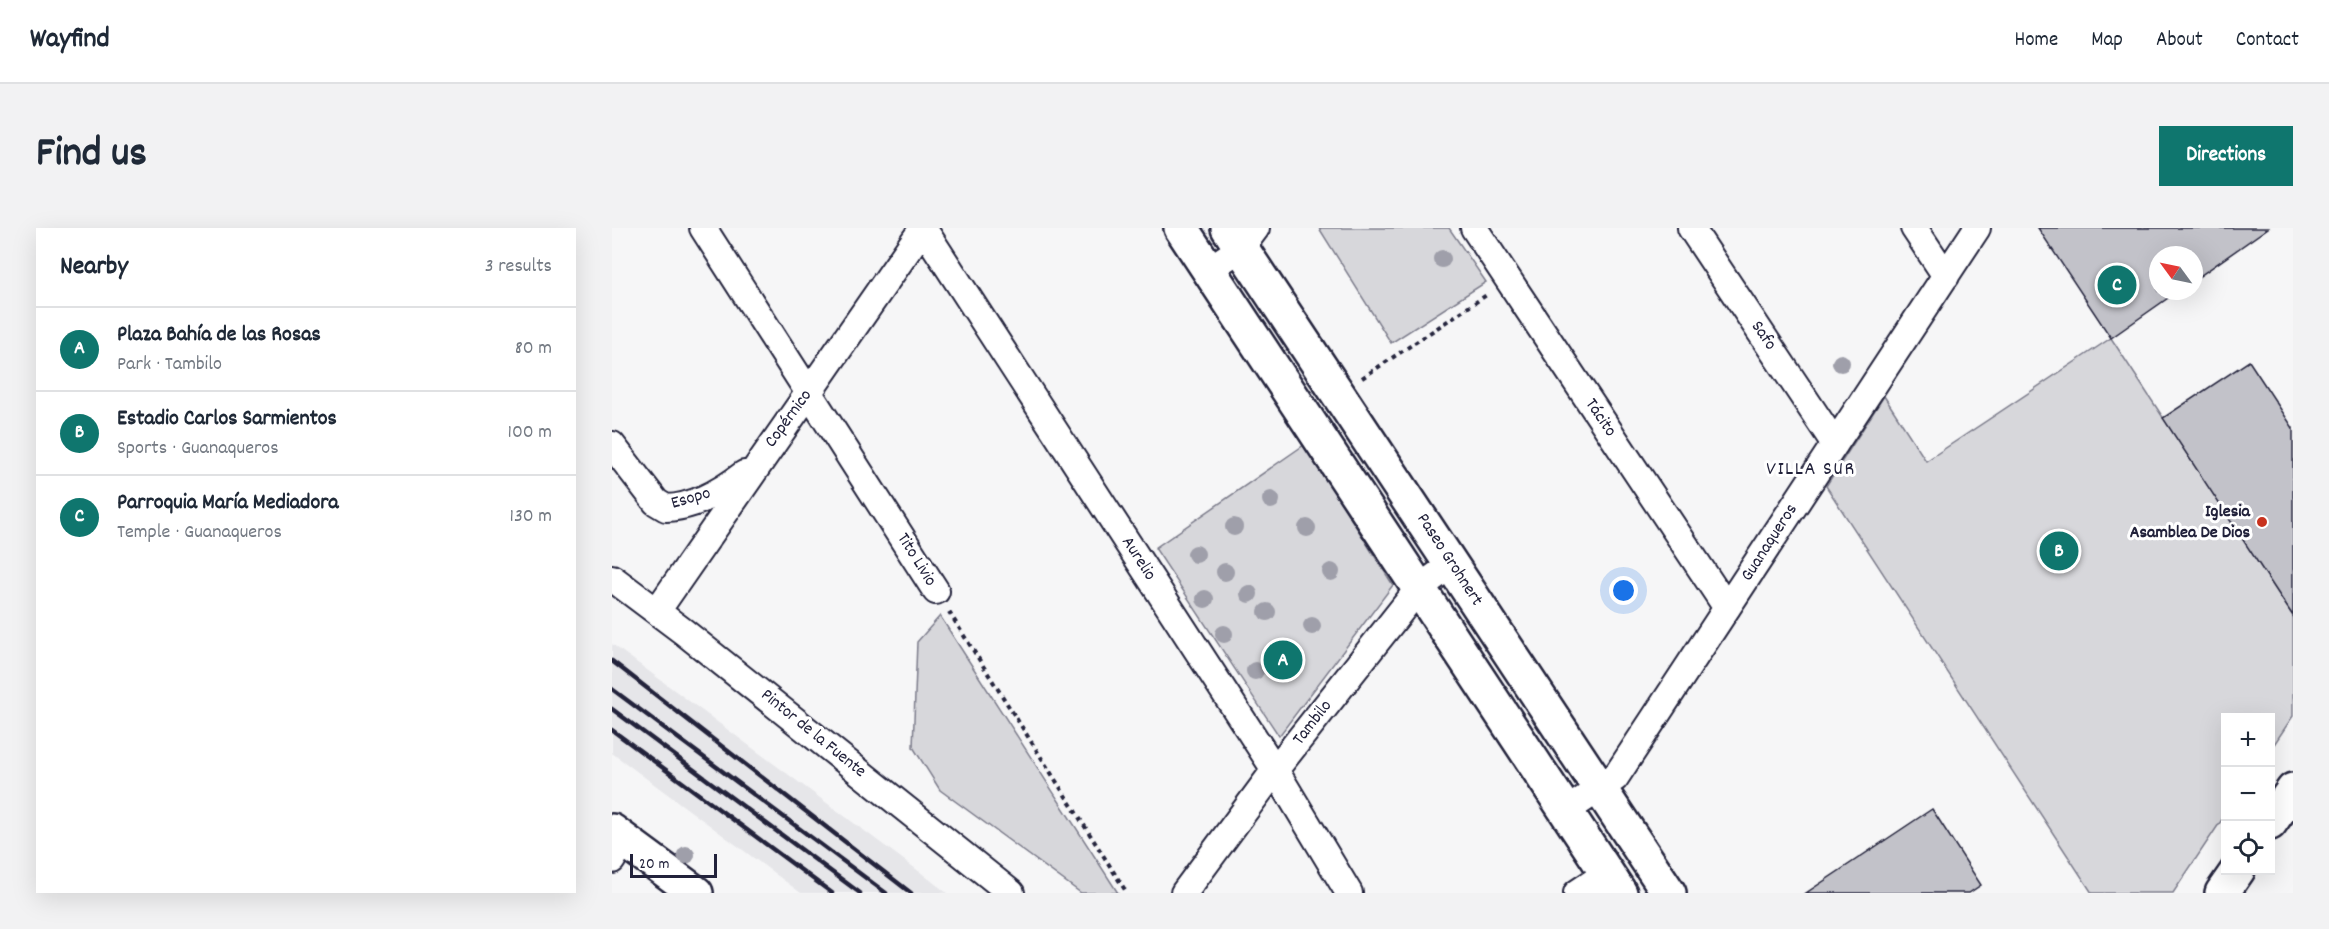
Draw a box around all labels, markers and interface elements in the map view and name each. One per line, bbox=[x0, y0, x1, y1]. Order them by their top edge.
text: Wayfind bbox=[30, 21, 110, 61]
text: Home bbox=[2014, 26, 2058, 56]
text: Map bbox=[2091, 26, 2123, 56]
text: About bbox=[2156, 26, 2203, 56]
text: Contact bbox=[2236, 26, 2299, 56]
text: Find us bbox=[36, 126, 147, 186]
button: Directions bbox=[2159, 126, 2293, 186]
north arrow bbox=[2149, 246, 2203, 300]
text: Nearby bbox=[60, 249, 128, 286]
text: 3 results bbox=[485, 253, 552, 281]
pin: C bbox=[2098, 262, 2136, 308]
street label: Safo bbox=[1744, 316, 1782, 356]
text: Plaza Bahía de las Rosas bbox=[117, 320, 321, 351]
text: A bbox=[74, 335, 85, 363]
text: 80 m bbox=[515, 335, 552, 363]
text: Park · Tambilo bbox=[117, 351, 222, 379]
street label: Copérnico bbox=[759, 385, 819, 453]
street label: Tácito bbox=[1578, 394, 1622, 442]
text: Estadio Carlos Sarmientos bbox=[117, 404, 337, 435]
text: B bbox=[75, 419, 84, 447]
text: 100 m bbox=[508, 419, 552, 447]
text: Sports · Guanaqueros bbox=[117, 435, 279, 463]
district label: VILLA SUR bbox=[1766, 456, 1856, 484]
street label: Esopo bbox=[668, 481, 714, 517]
text: Parroquia María Mediadora bbox=[117, 488, 339, 519]
street label: Guanaqueros bbox=[1736, 499, 1804, 587]
place label: Iglesia Asamblea De Dios bbox=[2130, 500, 2251, 546]
text: C bbox=[75, 503, 84, 531]
text: 130 m bbox=[510, 503, 552, 531]
street label: Paseo Grohnert bbox=[1410, 509, 1488, 611]
marker: Iglesia Asamblea De Dios bbox=[2255, 515, 2269, 529]
text: Temple · Guanaqueros bbox=[117, 519, 282, 547]
street label: Tito Livio bbox=[890, 528, 942, 592]
pin: B bbox=[2040, 528, 2078, 574]
street label: Aurelio bbox=[1115, 532, 1161, 586]
your location bbox=[1609, 576, 1638, 605]
pin: A bbox=[1264, 638, 1302, 682]
street label: Pintor de la Fuente bbox=[755, 684, 871, 784]
street label: Tambilo bbox=[1287, 695, 1339, 751]
map controls bbox=[2221, 713, 2275, 875]
button: + bbox=[2221, 713, 2275, 767]
button: − bbox=[2221, 767, 2275, 821]
button: locate bbox=[2221, 821, 2275, 875]
scale bar bbox=[630, 851, 717, 878]
text: 20 m bbox=[639, 853, 669, 876]

